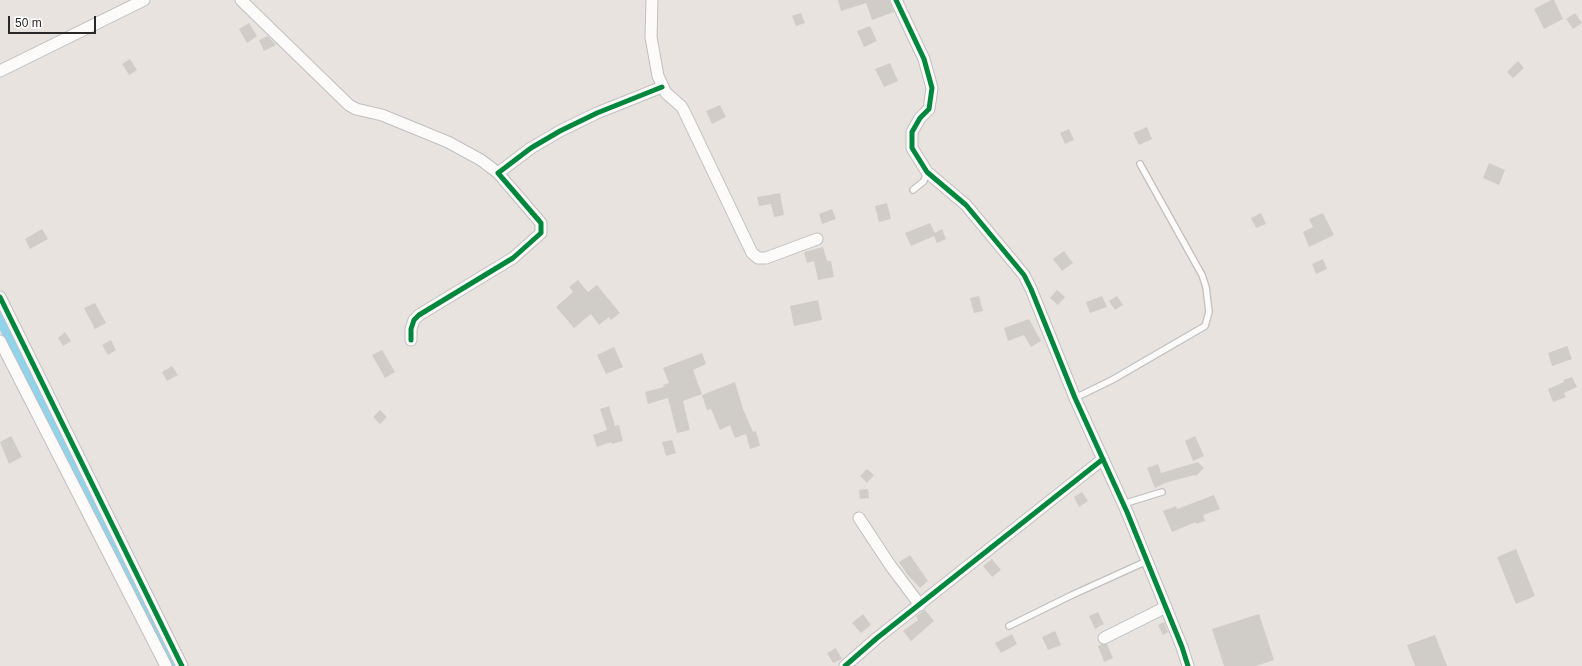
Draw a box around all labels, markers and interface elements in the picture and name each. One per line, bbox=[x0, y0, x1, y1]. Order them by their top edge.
scale bar bbox=[10, 8, 98, 34]
text: 50 m bbox=[15, 16, 42, 30]

